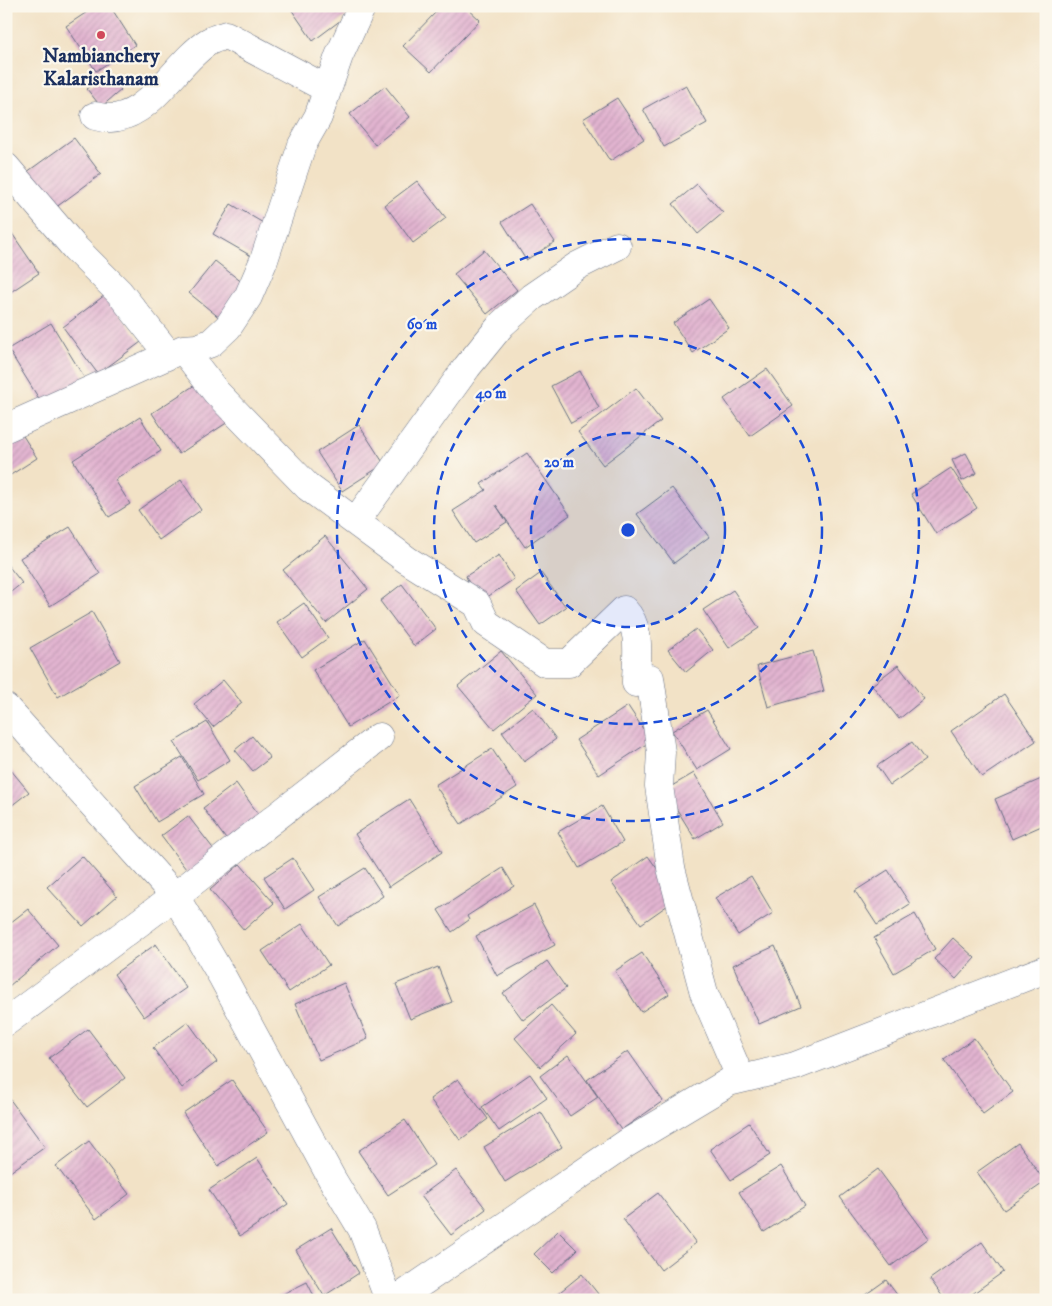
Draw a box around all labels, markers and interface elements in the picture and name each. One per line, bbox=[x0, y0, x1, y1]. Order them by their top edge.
marker: Nambianchery Kalaristhanam bbox=[95, 29, 107, 41]
place label: Nambianchery Kalaristhanam bbox=[42, 44, 160, 92]
text: 60 m bbox=[407, 315, 438, 334]
text: 40 m bbox=[474, 384, 507, 403]
text: 20 m bbox=[544, 453, 575, 472]
centre of rings bbox=[619, 521, 637, 539]

